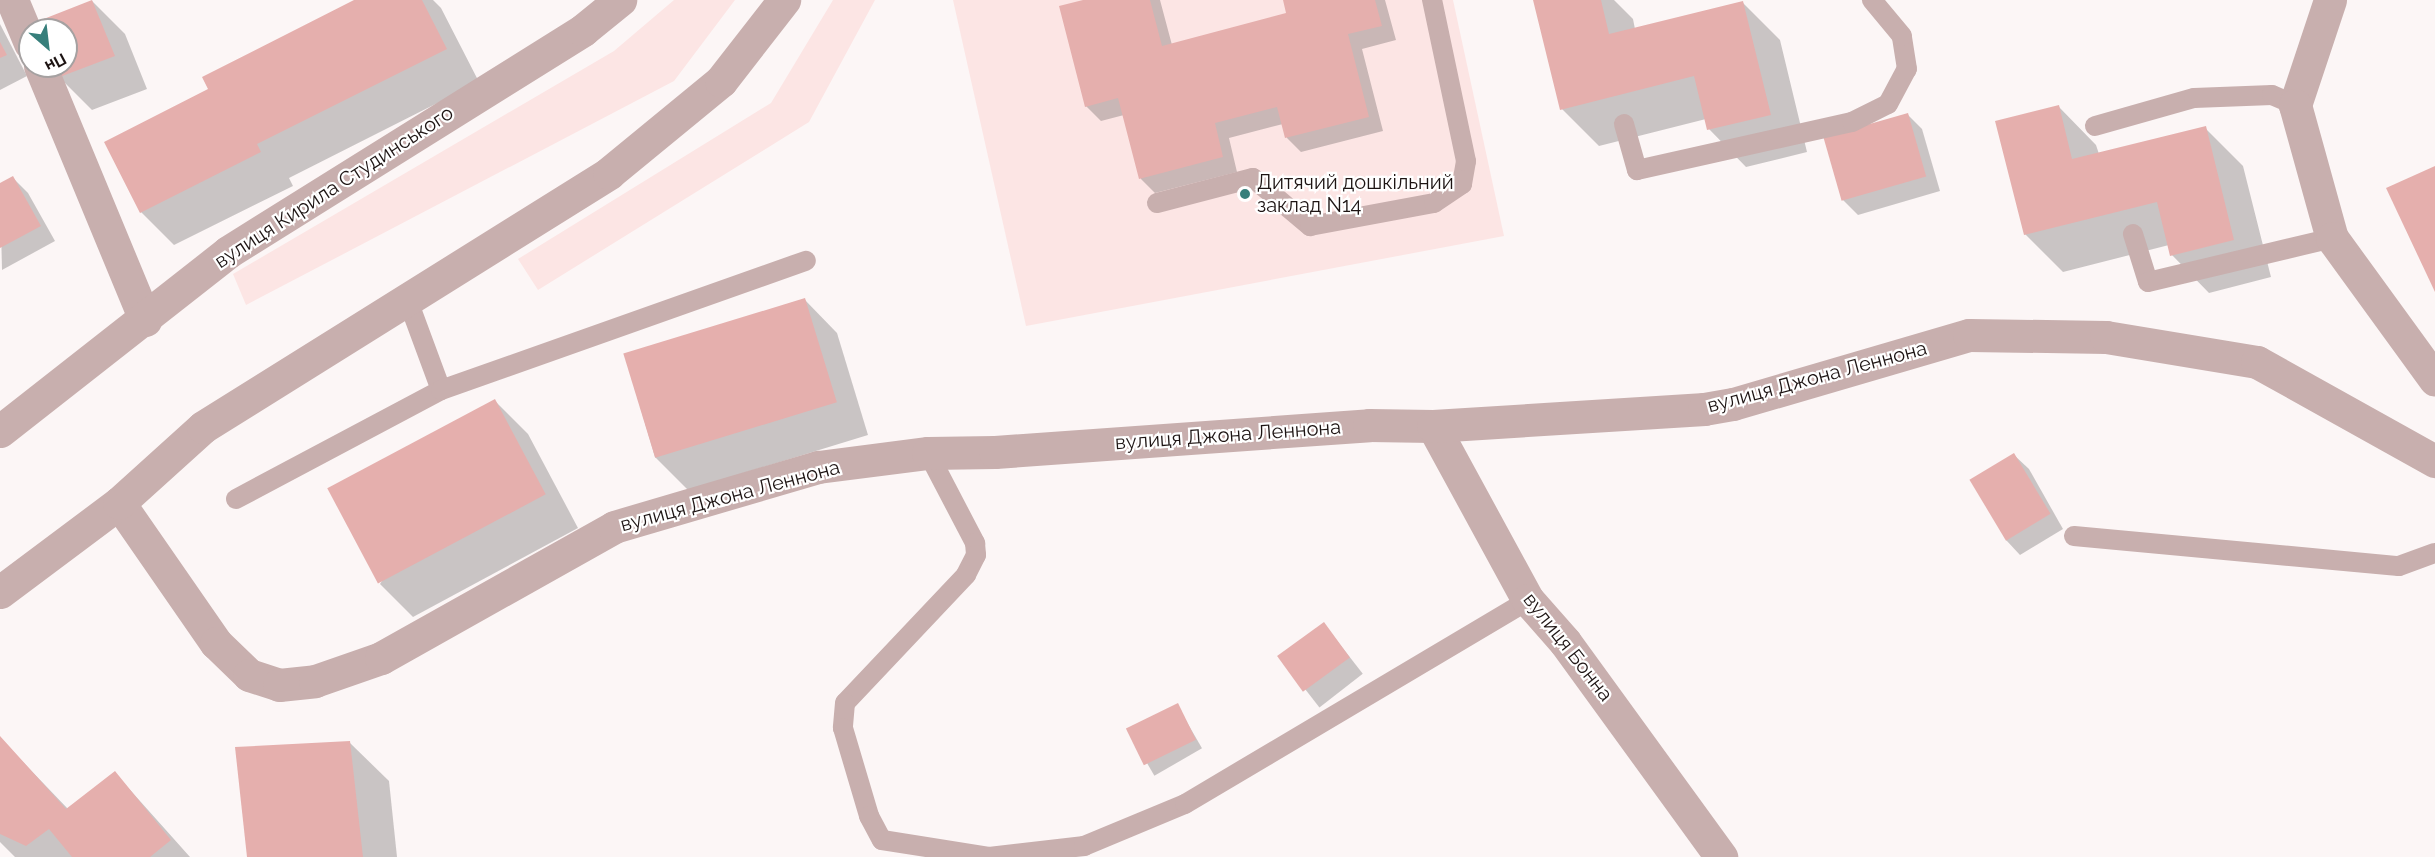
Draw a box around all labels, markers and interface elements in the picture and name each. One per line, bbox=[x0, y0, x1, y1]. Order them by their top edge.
north arrow bbox=[18, 18, 78, 78]
text: Пн bbox=[42, 49, 70, 76]
street label: вулиця Кирила Студинського bbox=[210, 101, 458, 273]
place label: Дитячий дошкільний заклад N14 bbox=[1257, 170, 1454, 217]
marker: Дитячий дошкільний заклад N14 bbox=[1238, 187, 1252, 201]
street label: вулиця Джона Леннона bbox=[1705, 336, 1929, 418]
street label: вулиця Джона Леннона bbox=[1114, 415, 1342, 455]
street label: вулиця Джона Леннона bbox=[618, 455, 842, 537]
street label: вулиця Бонна bbox=[1518, 588, 1618, 706]

